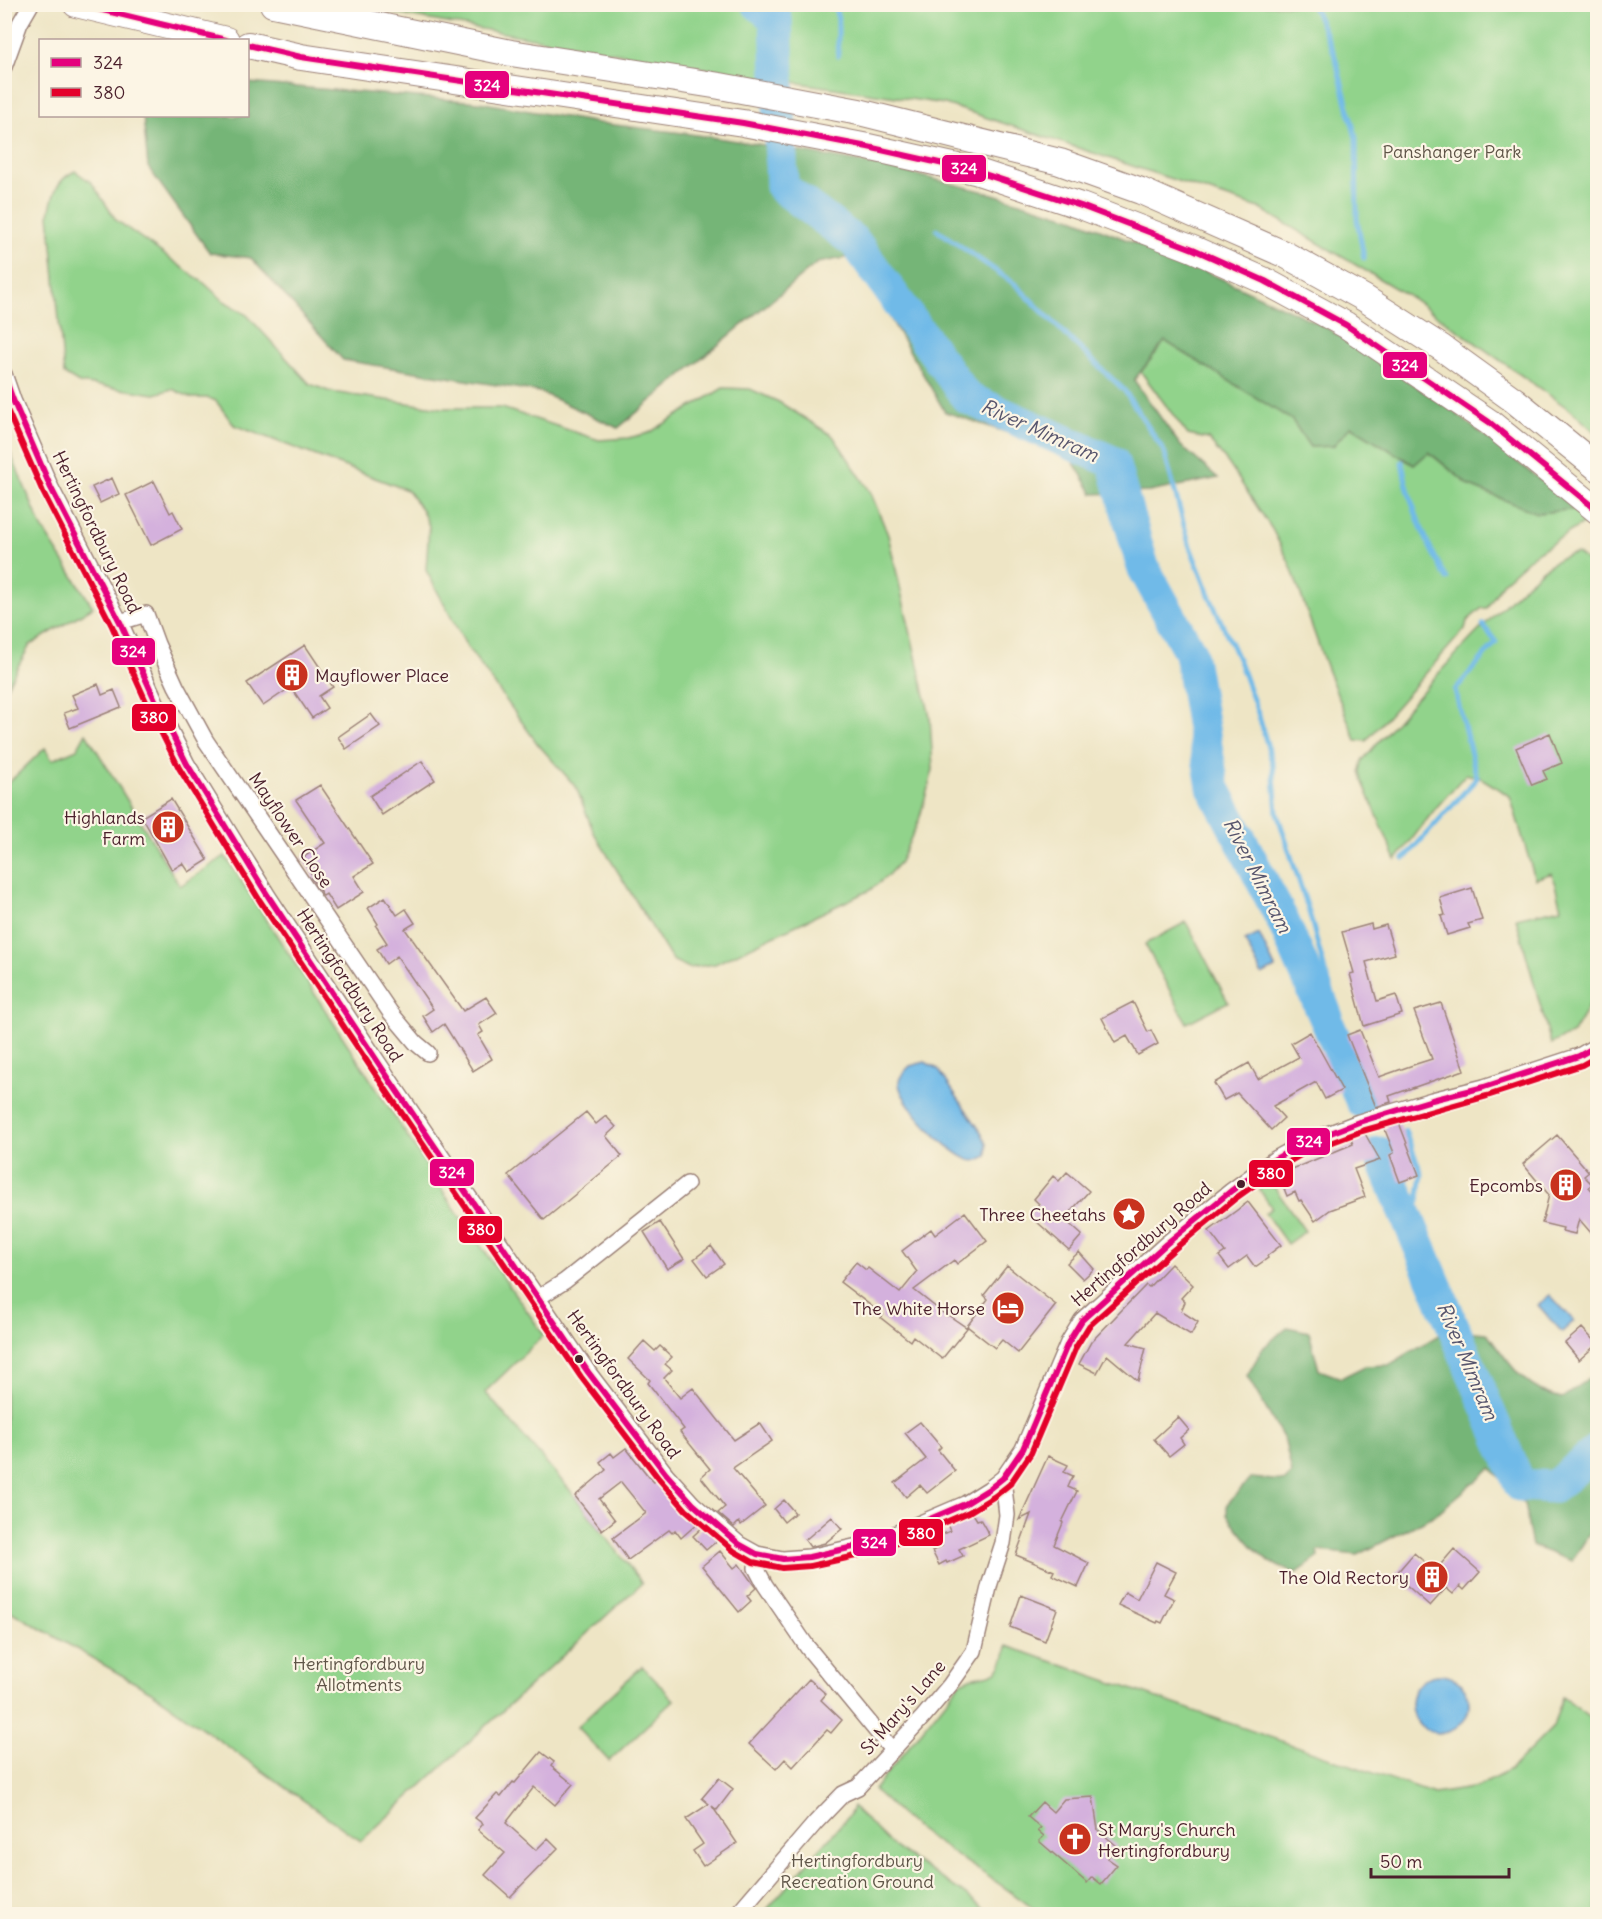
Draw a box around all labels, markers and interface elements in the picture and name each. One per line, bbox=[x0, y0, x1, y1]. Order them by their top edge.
legend bbox=[39, 39, 249, 117]
text: 324 bbox=[93, 51, 123, 74]
line badge: 324 bbox=[464, 70, 510, 99]
text: 324 bbox=[474, 75, 500, 95]
text: 380 bbox=[93, 81, 125, 104]
park label: Panshanger Park bbox=[1383, 140, 1521, 163]
line badge: 324 bbox=[941, 154, 987, 183]
text: 324 bbox=[951, 158, 977, 178]
line badge: 324 bbox=[1382, 351, 1428, 379]
text: 324 bbox=[1392, 355, 1418, 375]
water label: River Mimram bbox=[978, 393, 1103, 467]
street label: Hertingfordbury Road bbox=[48, 447, 147, 618]
line badge: 324 bbox=[111, 637, 156, 666]
text: 324 bbox=[120, 641, 146, 661]
building icon: Mayflower Place bbox=[274, 657, 310, 693]
place label: Mayflower Place bbox=[315, 664, 449, 687]
line badge: 380 bbox=[131, 703, 177, 732]
text: 380 bbox=[140, 707, 168, 727]
street label: Mayflower Close bbox=[244, 768, 338, 892]
place label: Highlands Farm bbox=[64, 806, 145, 850]
building icon: Highlands Farm bbox=[150, 809, 186, 845]
water label: River Mimram bbox=[1218, 813, 1298, 937]
street label: Hertingfordbury Road bbox=[292, 904, 408, 1066]
line badge: 324 bbox=[1286, 1127, 1331, 1156]
text: 324 bbox=[1296, 1131, 1322, 1151]
line badge: 324 bbox=[429, 1158, 475, 1187]
line badge: 380 bbox=[1248, 1159, 1294, 1188]
text: 324 bbox=[439, 1162, 465, 1182]
text: 380 bbox=[1257, 1163, 1285, 1183]
building icon: Epcombs bbox=[1548, 1167, 1584, 1203]
place label: Epcombs bbox=[1469, 1174, 1543, 1197]
street label: Hertingfordbury Road bbox=[1066, 1177, 1216, 1311]
unlabelled marker bbox=[1235, 1178, 1247, 1190]
place icon: Three Cheetahs bbox=[1111, 1196, 1147, 1232]
place label: Three Cheetahs bbox=[979, 1203, 1106, 1226]
line badge: 380 bbox=[458, 1215, 503, 1244]
text: 380 bbox=[467, 1219, 495, 1239]
hotel icon: The White Horse bbox=[990, 1290, 1026, 1326]
place label: The White Horse bbox=[852, 1297, 985, 1320]
water label: River Mimram bbox=[1432, 1298, 1504, 1424]
street label: Hertingfordbury Road bbox=[562, 1305, 686, 1463]
unlabelled marker bbox=[573, 1353, 585, 1365]
line badge: 380 bbox=[898, 1518, 944, 1547]
text: 380 bbox=[907, 1523, 935, 1543]
line badge: 324 bbox=[852, 1528, 897, 1557]
text: 324 bbox=[861, 1532, 887, 1552]
building icon: The Old Rectory bbox=[1414, 1559, 1450, 1595]
place label: The Old Rectory bbox=[1279, 1566, 1409, 1589]
park label: Hertingfordbury Allotments bbox=[293, 1652, 425, 1696]
street label: St Mary's Lane bbox=[856, 1655, 950, 1759]
place label: St Mary's Church Hertingfordbury bbox=[1098, 1818, 1236, 1862]
church icon: St Mary's Church Hertingfordbury bbox=[1057, 1821, 1093, 1857]
scale bar bbox=[1371, 1841, 1509, 1879]
park label: Hertingfordbury Recreation Ground bbox=[780, 1849, 934, 1893]
text: 50 m bbox=[1380, 1850, 1422, 1873]

